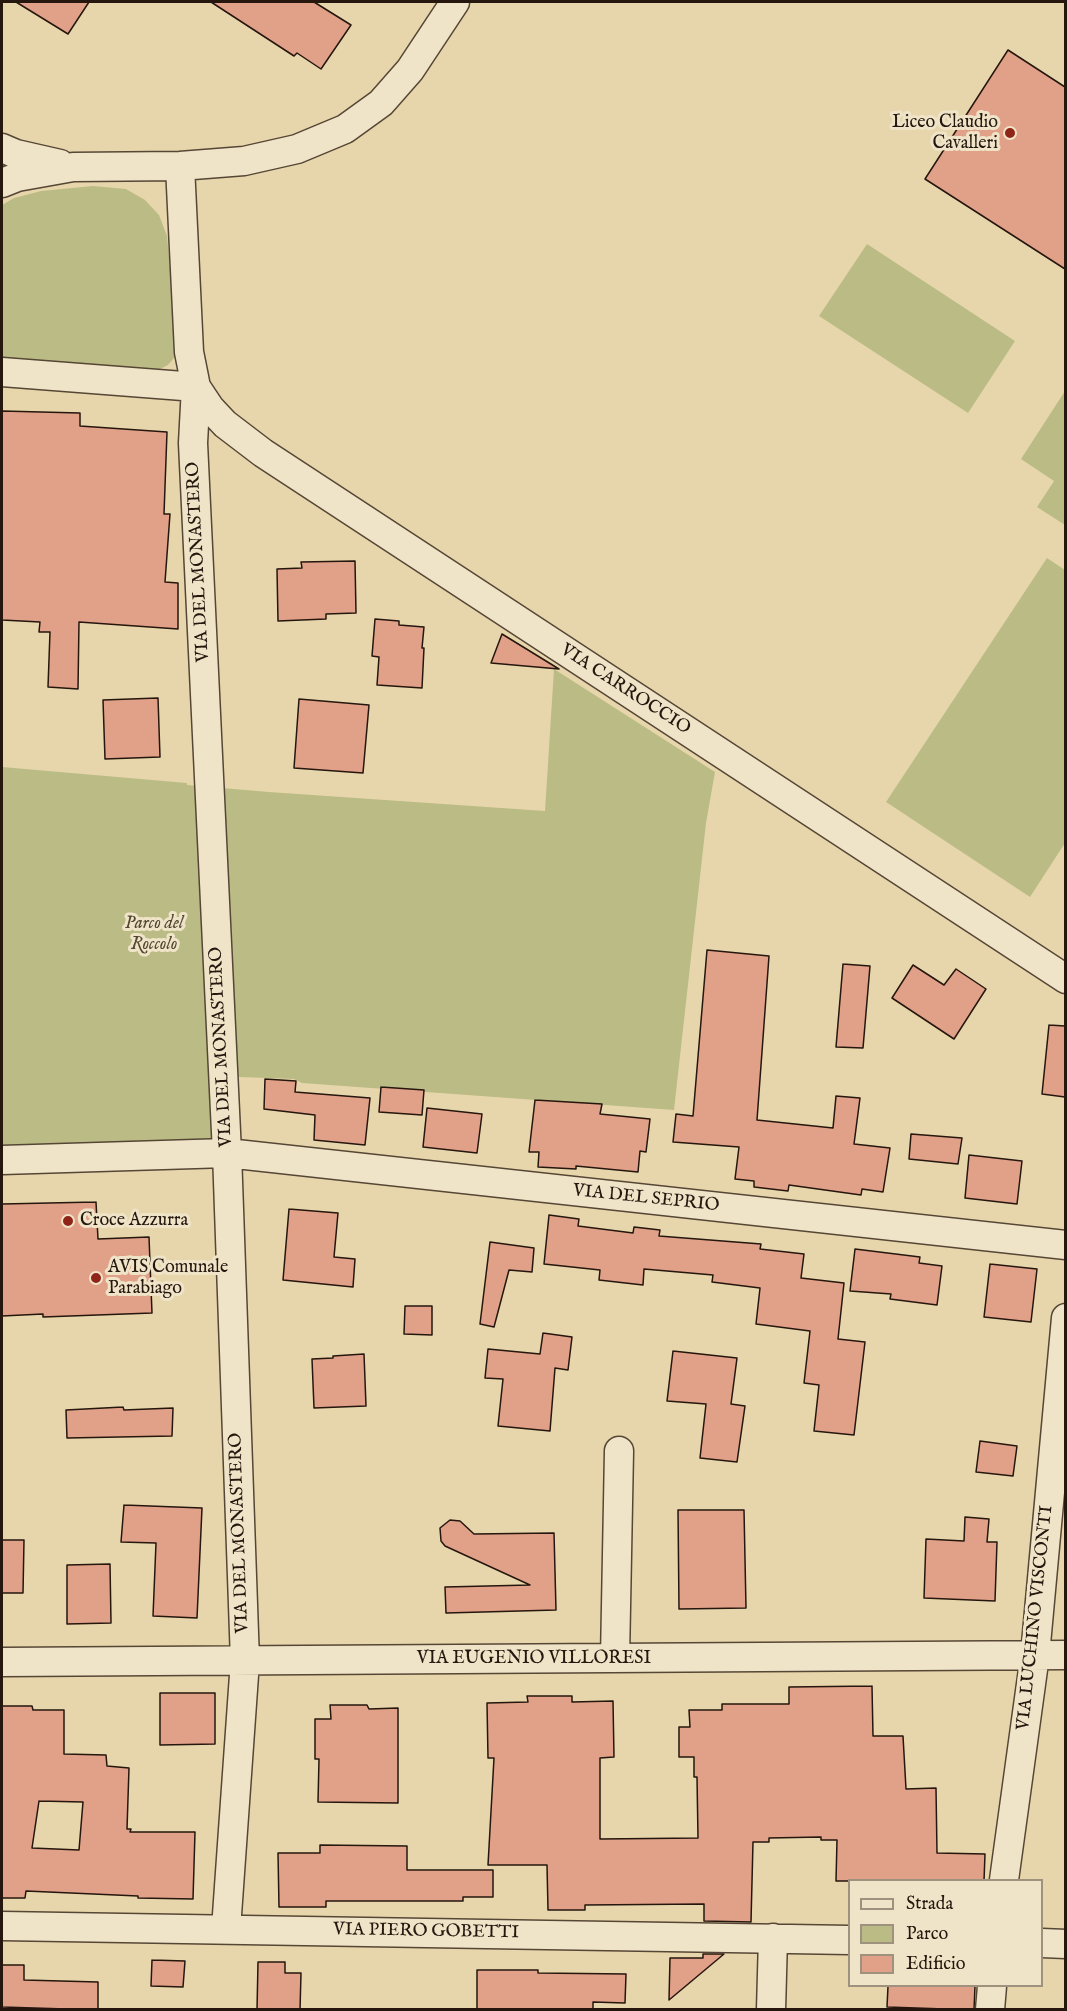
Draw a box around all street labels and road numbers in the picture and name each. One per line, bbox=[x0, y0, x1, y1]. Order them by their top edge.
street label: VIA DEL MONASTERO bbox=[183, 461, 215, 663]
street label: VIA CARROCCIO bbox=[556, 640, 694, 740]
street label: VIA DEL MONASTERO bbox=[206, 946, 238, 1148]
street label: VIA DEL SEPRIO bbox=[572, 1181, 720, 1217]
street label: VIA DEL MONASTERO bbox=[226, 1432, 254, 1634]
street label: VIA LUCHINO VISCONTI bbox=[1013, 1504, 1059, 1732]
street label: VIA EUGENIO VILLORESI bbox=[417, 1648, 651, 1670]
street label: VIA PIERO GOBETTI bbox=[333, 1920, 519, 1944]

